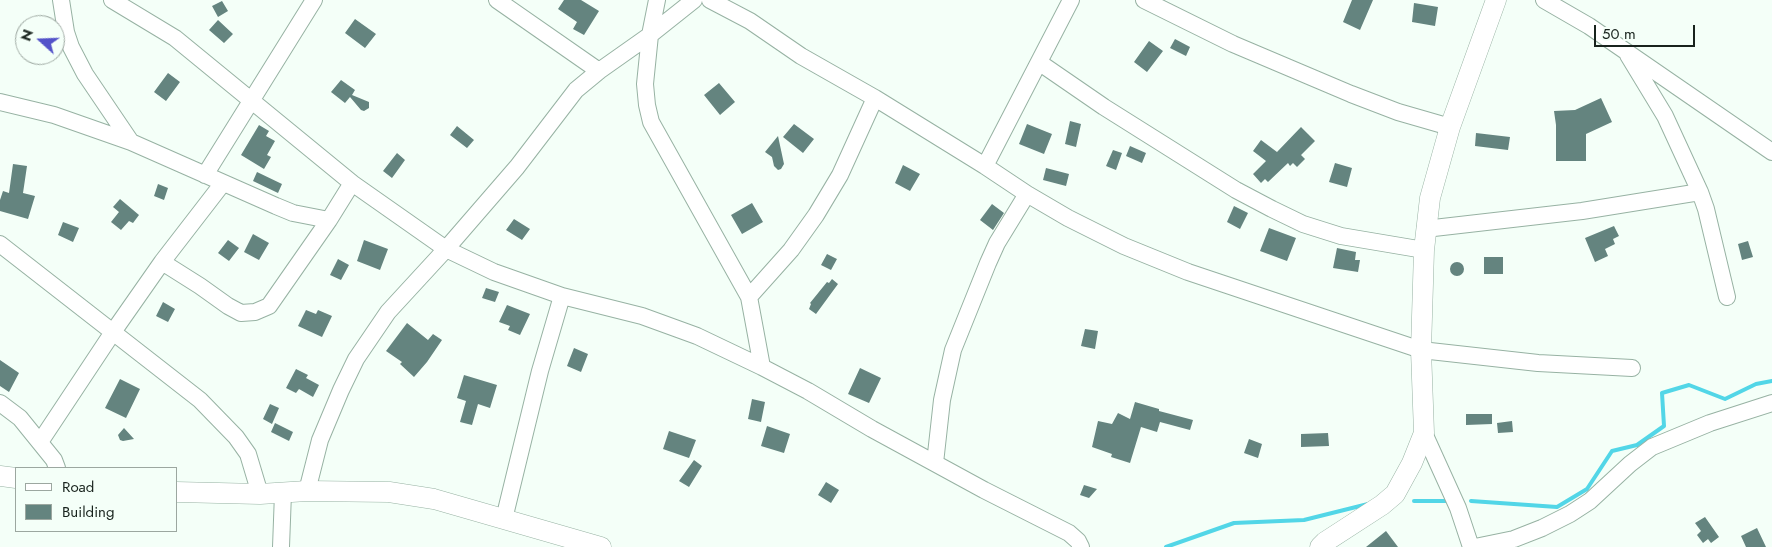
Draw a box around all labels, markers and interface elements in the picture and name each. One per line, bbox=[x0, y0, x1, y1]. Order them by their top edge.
north arrow bbox=[15, 15, 65, 65]
scale bar bbox=[1597, 15, 1698, 47]
text: 50 m bbox=[1602, 23, 1636, 45]
text: N bbox=[16, 27, 38, 44]
legend bbox=[15, 467, 178, 532]
text: Road bbox=[62, 476, 94, 498]
text: Building bbox=[62, 501, 114, 523]

